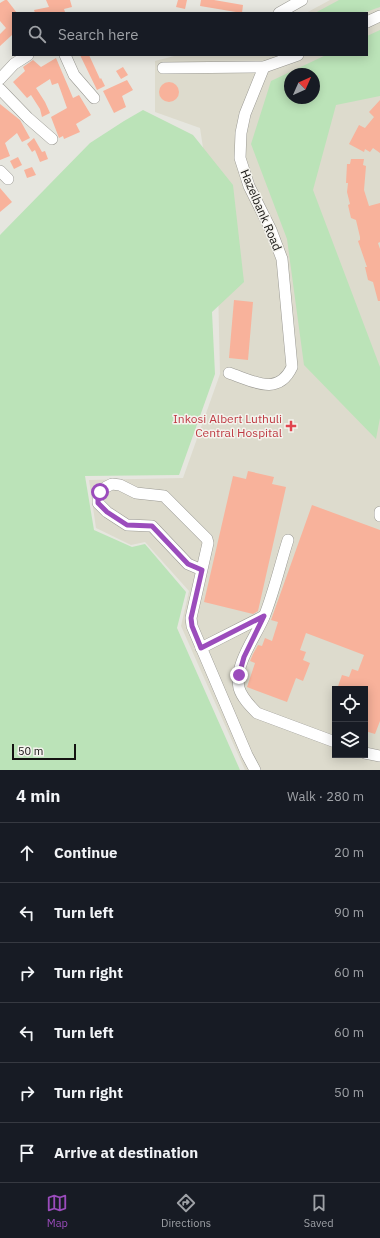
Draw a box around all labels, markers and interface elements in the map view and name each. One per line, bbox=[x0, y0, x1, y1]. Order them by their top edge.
search box bbox=[12, 12, 368, 56]
icon: search bbox=[26, 23, 48, 45]
text: Search here bbox=[58, 25, 138, 44]
north arrow bbox=[284, 68, 320, 104]
street label: Hazelbank Road bbox=[238, 167, 285, 253]
place label: Inkosi Albert Luthuli Central Hospital bbox=[173, 411, 282, 440]
marker: Inkosi Albert Luthuli Central Hospital bbox=[285, 420, 297, 432]
route start bbox=[91, 483, 109, 501]
route end bbox=[230, 666, 248, 684]
map controls bbox=[332, 686, 368, 758]
button: locate bbox=[332, 686, 368, 722]
button: layers bbox=[332, 722, 368, 758]
scale bar bbox=[12, 742, 76, 761]
text: 50 m bbox=[18, 744, 43, 758]
text: 4 min bbox=[16, 785, 60, 807]
text: Walk · 280 m bbox=[287, 788, 364, 805]
icon: ahead bbox=[16, 842, 38, 864]
text: Continue bbox=[54, 843, 118, 862]
text: 20 m bbox=[334, 844, 364, 861]
icon: left bbox=[16, 902, 38, 924]
text: Turn left bbox=[54, 903, 114, 922]
text: 90 m bbox=[334, 904, 364, 921]
icon: right bbox=[16, 962, 38, 984]
text: Turn right bbox=[54, 963, 123, 982]
text: 60 m bbox=[334, 964, 364, 981]
icon: left bbox=[16, 1022, 38, 1044]
text: Turn left bbox=[54, 1023, 114, 1042]
text: 60 m bbox=[334, 1024, 364, 1041]
icon: right bbox=[16, 1082, 38, 1104]
text: Turn right bbox=[54, 1083, 123, 1102]
text: 50 m bbox=[334, 1084, 364, 1101]
icon: arrive bbox=[16, 1142, 38, 1164]
text: Arrive at destination bbox=[54, 1143, 198, 1162]
tab: Map bbox=[46, 1192, 68, 1230]
tab: Directions bbox=[161, 1192, 211, 1230]
tab: Saved bbox=[304, 1192, 334, 1230]

